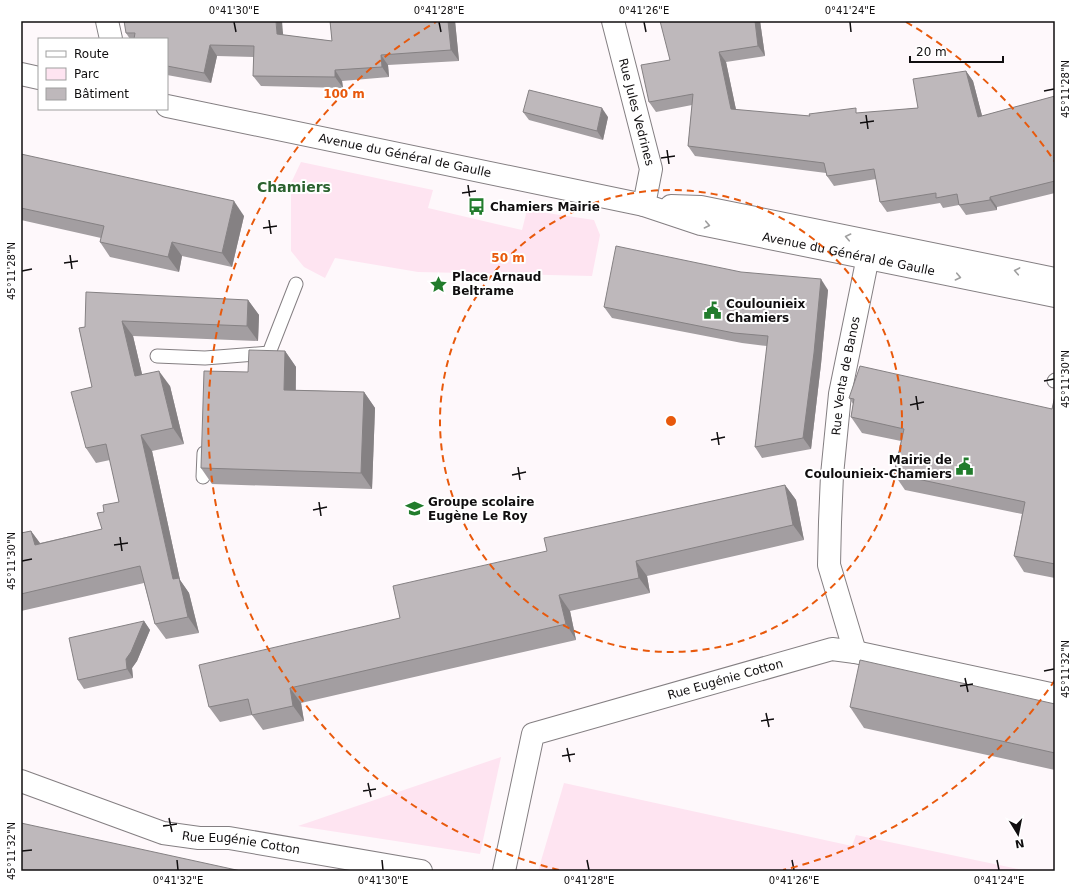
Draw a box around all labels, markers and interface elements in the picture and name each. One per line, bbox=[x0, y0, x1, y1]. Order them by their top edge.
text: 0°41'30"E bbox=[209, 5, 259, 16]
text: 0°41'28"E bbox=[414, 5, 464, 16]
text: 0°41'26"E bbox=[619, 5, 669, 16]
text: 0°41'24"E bbox=[825, 5, 875, 16]
legend bbox=[38, 38, 168, 110]
scale bar bbox=[910, 38, 1003, 64]
text: 20 m bbox=[916, 45, 947, 59]
text: Route bbox=[74, 47, 109, 61]
street label: Rue Jules Vedrines bbox=[616, 57, 657, 167]
text: 45°11'28"N bbox=[1060, 60, 1071, 118]
text: Parc bbox=[74, 67, 99, 81]
text: Bâtiment bbox=[74, 87, 129, 101]
text: 100 m bbox=[323, 87, 365, 101]
street label: Avenue du Général de Gaulle bbox=[317, 131, 492, 180]
district label: Chamiers bbox=[257, 179, 331, 195]
bus stop icon: Chamiers Mairie bbox=[467, 197, 487, 217]
place label: Chamiers Mairie bbox=[490, 200, 600, 214]
one-way arrow bbox=[704, 220, 711, 228]
street label: Avenue du Général de Gaulle bbox=[761, 230, 936, 278]
one-way arrow bbox=[845, 233, 851, 241]
text: 45°11'28"N bbox=[6, 242, 17, 300]
text: 50 m bbox=[491, 251, 525, 265]
one-way arrow bbox=[1014, 268, 1020, 276]
place label: Place Arnaud Beltrame bbox=[452, 270, 541, 298]
one-way arrow bbox=[955, 272, 961, 280]
place icon: Place Arnaud Beltrame bbox=[429, 274, 449, 294]
place label: Coulounieix Chamiers bbox=[726, 297, 805, 325]
public building icon: Coulounieix Chamiers bbox=[703, 301, 723, 321]
street label: Rue Venta de Banos bbox=[829, 315, 863, 436]
text: 45°11'30"N bbox=[1060, 350, 1071, 408]
centre of rings bbox=[664, 414, 678, 428]
place label: Mairie de Coulounieix-Chamiers bbox=[805, 453, 952, 481]
public building icon: Mairie de Coulounieix-Chamiers bbox=[955, 457, 975, 477]
place label: Groupe scolaire Eugène Le Roy bbox=[428, 495, 534, 523]
school or university icon: Groupe scolaire Eugène Le Roy bbox=[405, 499, 425, 519]
text: 45°11'30"N bbox=[6, 532, 17, 590]
text: 45°11'32"N bbox=[1060, 640, 1071, 698]
street label: Rue Eugénie Cotton bbox=[666, 656, 785, 702]
north arrow bbox=[998, 814, 1038, 854]
text: 45°11'32"N bbox=[6, 822, 17, 880]
street label: Rue Eugénie Cotton bbox=[181, 829, 301, 857]
text: N bbox=[1014, 836, 1025, 851]
text: 0°41'32"E bbox=[153, 875, 203, 886]
text: 0°41'30"E bbox=[358, 875, 408, 886]
text: 0°41'28"E bbox=[564, 875, 614, 886]
text: 0°41'26"E bbox=[769, 875, 819, 886]
text: 0°41'24"E bbox=[974, 875, 1024, 886]

